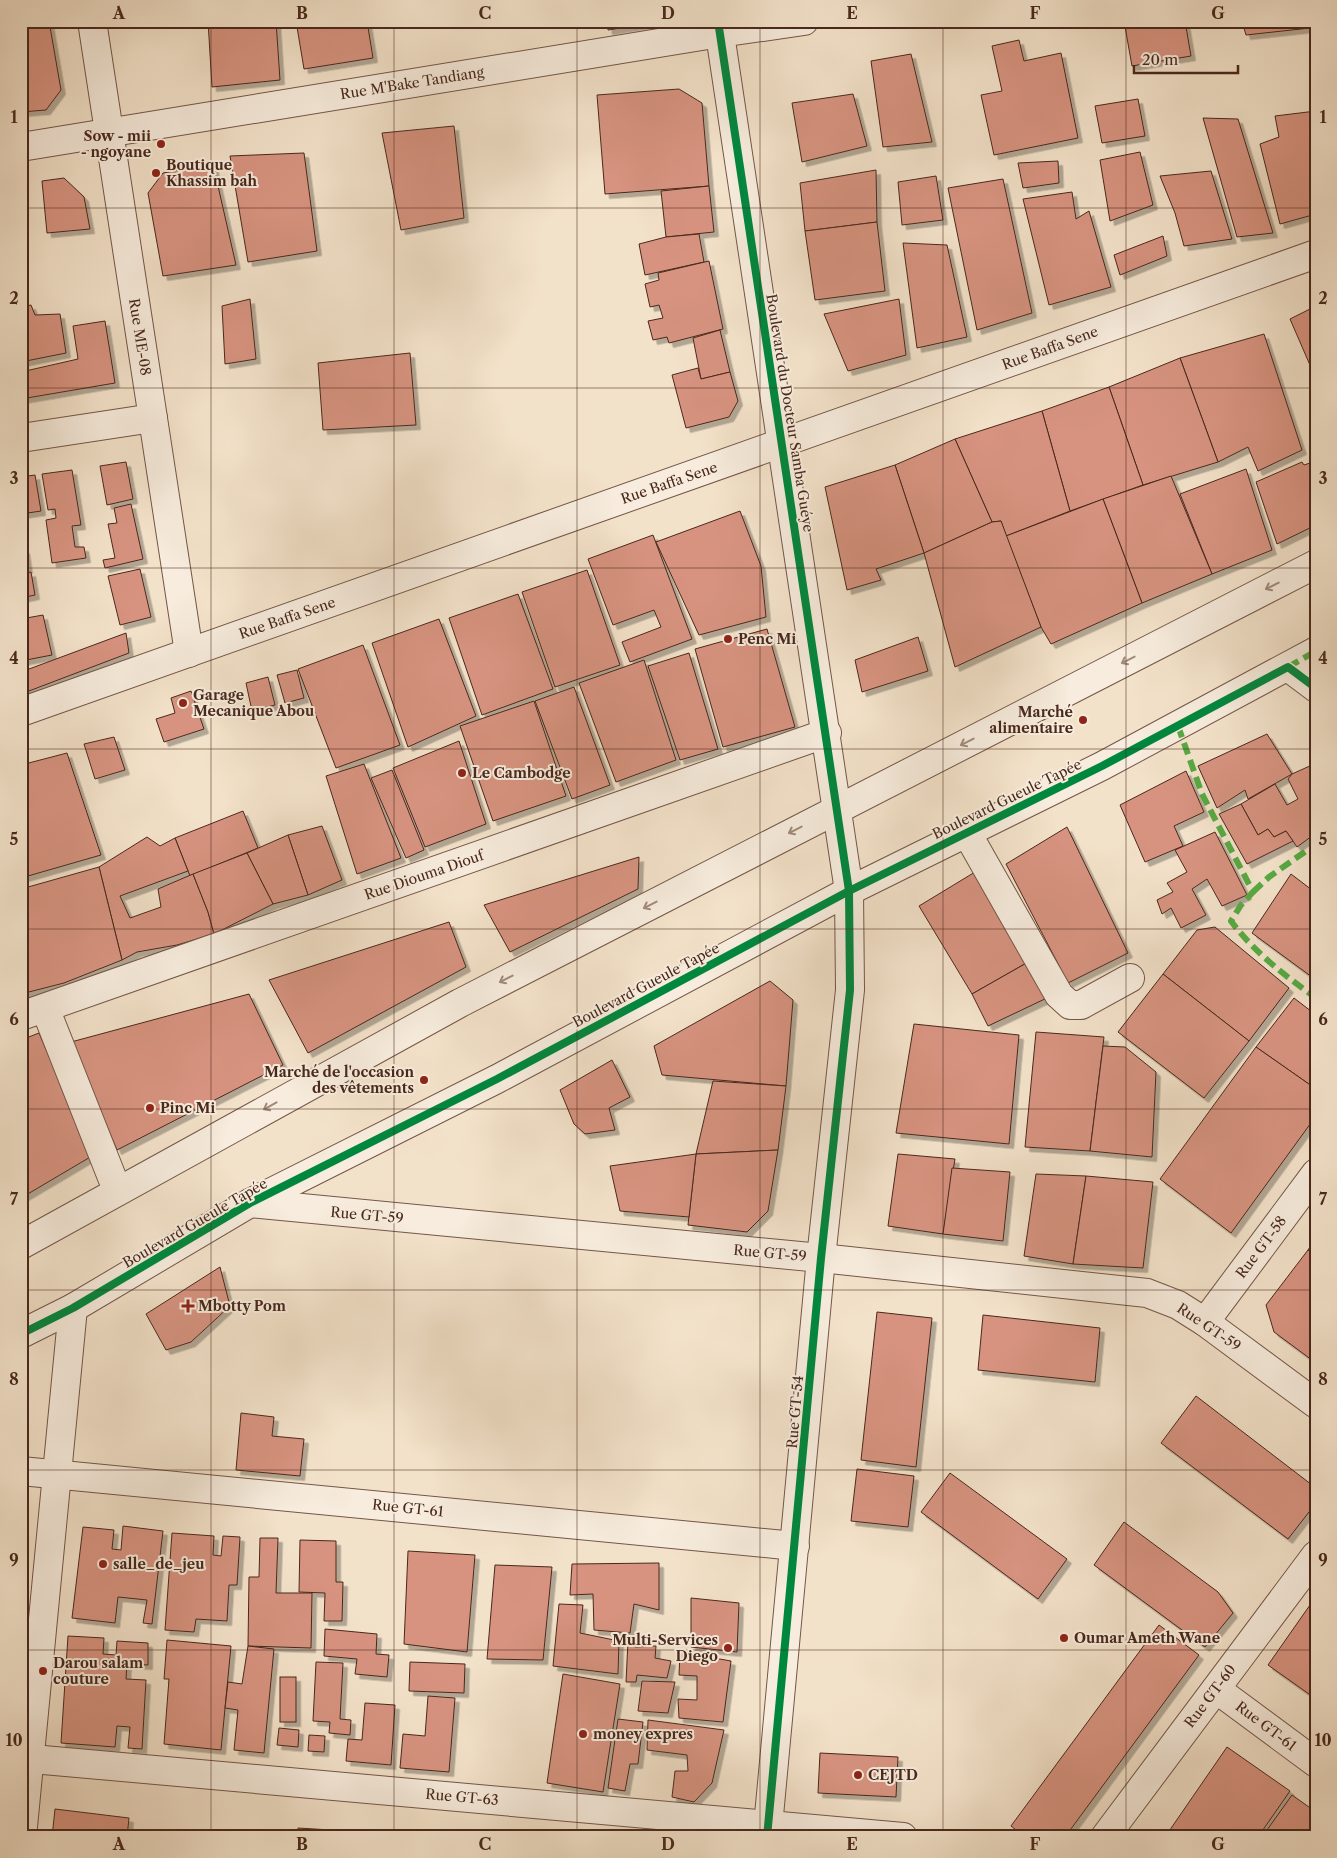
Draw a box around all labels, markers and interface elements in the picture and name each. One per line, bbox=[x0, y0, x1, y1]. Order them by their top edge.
text: A bbox=[112, 3, 126, 23]
text: B bbox=[296, 3, 308, 23]
text: C bbox=[479, 3, 491, 23]
text: D bbox=[661, 3, 675, 23]
text: E bbox=[846, 3, 858, 23]
text: F bbox=[1030, 3, 1041, 23]
text: G bbox=[1211, 3, 1225, 23]
scale bar bbox=[1134, 42, 1238, 74]
text: 20 m bbox=[1142, 50, 1178, 69]
street label: Rue M'Bake Tandiang bbox=[339, 63, 486, 103]
text: 1 bbox=[10, 107, 18, 127]
text: 1 bbox=[1319, 107, 1327, 127]
place label: Sow - mii - ngoyane bbox=[81, 127, 151, 161]
marker: Sow - mii - ngoyane bbox=[155, 138, 167, 150]
place label: Boutique Khassim bah bbox=[166, 156, 258, 190]
marker: Boutique Khassim bah bbox=[150, 167, 162, 179]
text: 2 bbox=[9, 288, 19, 308]
text: 2 bbox=[1318, 288, 1328, 308]
street label: Boulevard du Docteur Samba Guéye bbox=[762, 293, 818, 534]
street label: Rue ME-08 bbox=[125, 297, 155, 377]
street label: Rue Baffa Sene bbox=[999, 322, 1101, 374]
street label: Rue Baffa Sene bbox=[618, 458, 720, 508]
text: 3 bbox=[9, 468, 19, 488]
text: 3 bbox=[1318, 468, 1328, 488]
one-way arrow bbox=[1265, 581, 1280, 591]
street label: Rue Baffa Sene bbox=[236, 593, 338, 643]
place label: Penc Mi bbox=[738, 630, 796, 648]
marker: Penc Mi bbox=[722, 633, 734, 645]
text: 4 bbox=[9, 648, 19, 668]
text: 4 bbox=[1318, 648, 1328, 668]
one-way arrow bbox=[1120, 655, 1135, 665]
place label: Garage Mecanique Abou bbox=[193, 686, 314, 720]
marker: Garage Mecanique Abou bbox=[177, 697, 189, 709]
place label: Marché alimentaire bbox=[989, 703, 1073, 737]
marker: Marché alimentaire bbox=[1077, 714, 1089, 726]
one-way arrow bbox=[960, 737, 975, 747]
street label: Boulevard Gueule Tapée bbox=[929, 755, 1085, 843]
place label: Le Cambodge bbox=[472, 764, 571, 782]
marker: Le Cambodge bbox=[456, 767, 468, 779]
one-way arrow bbox=[787, 825, 802, 835]
text: 5 bbox=[10, 829, 19, 849]
text: 5 bbox=[1319, 829, 1328, 849]
street label: Rue Diouma Diouf bbox=[362, 845, 488, 904]
one-way arrow bbox=[643, 901, 658, 910]
street label: Boulevard Gueule Tapée bbox=[569, 939, 723, 1031]
one-way arrow bbox=[499, 975, 514, 984]
text: 6 bbox=[9, 1009, 19, 1029]
text: 6 bbox=[1318, 1009, 1328, 1029]
place label: Marché de l'occasion des vêtements bbox=[264, 1063, 414, 1097]
marker: Marché de l'occasion des vêtements bbox=[418, 1074, 430, 1086]
place label: Pinc Mi bbox=[160, 1099, 215, 1117]
one-way arrow bbox=[263, 1101, 278, 1111]
marker: Pinc Mi bbox=[144, 1102, 156, 1114]
street label: Boulevard Gueule Tapée bbox=[120, 1174, 271, 1272]
text: 7 bbox=[10, 1189, 19, 1209]
text: 7 bbox=[1319, 1189, 1328, 1209]
street label: Rue GT-59 bbox=[330, 1203, 404, 1227]
street label: Rue GT-58 bbox=[1232, 1212, 1290, 1282]
street label: Rue GT-59 bbox=[733, 1241, 807, 1265]
place label: Mbotty Pom bbox=[198, 1297, 286, 1315]
street label: Rue GT-59 bbox=[1174, 1299, 1244, 1355]
marker: Mbotty Pom bbox=[182, 1300, 194, 1312]
text: 8 bbox=[9, 1369, 19, 1389]
text: 8 bbox=[1318, 1369, 1328, 1389]
street label: Rue GT-54 bbox=[783, 1375, 807, 1449]
street label: Rue GT-61 bbox=[371, 1495, 445, 1521]
text: 9 bbox=[9, 1550, 19, 1570]
text: 9 bbox=[1318, 1550, 1328, 1570]
place label: salle_de_jeu bbox=[113, 1555, 204, 1573]
marker: salle_de_jeu bbox=[97, 1558, 109, 1570]
place label: Oumar Ameth Wane bbox=[1074, 1629, 1220, 1647]
place label: Multi-Services Diego bbox=[612, 1631, 718, 1665]
marker: Oumar Ameth Wane bbox=[1058, 1632, 1070, 1644]
marker: Multi-Services Diego bbox=[722, 1642, 734, 1654]
place label: Darou salam couture bbox=[53, 1654, 143, 1688]
street label: Rue GT-60 bbox=[1180, 1661, 1240, 1731]
marker: Darou salam couture bbox=[37, 1665, 49, 1677]
street label: Rue GT-61 bbox=[1232, 1697, 1300, 1755]
place label: money expres bbox=[593, 1725, 693, 1743]
marker: money expres bbox=[577, 1728, 589, 1740]
text: 10 bbox=[5, 1730, 23, 1750]
text: 10 bbox=[1314, 1730, 1332, 1750]
place label: CEJTD bbox=[868, 1766, 918, 1784]
marker: CEJTD bbox=[852, 1769, 864, 1781]
street label: Rue GT-63 bbox=[425, 1785, 499, 1809]
text: A bbox=[112, 1834, 126, 1854]
text: B bbox=[296, 1834, 308, 1854]
text: C bbox=[479, 1834, 491, 1854]
text: D bbox=[661, 1834, 675, 1854]
text: E bbox=[846, 1834, 858, 1854]
text: F bbox=[1030, 1834, 1041, 1854]
text: G bbox=[1211, 1834, 1225, 1854]

